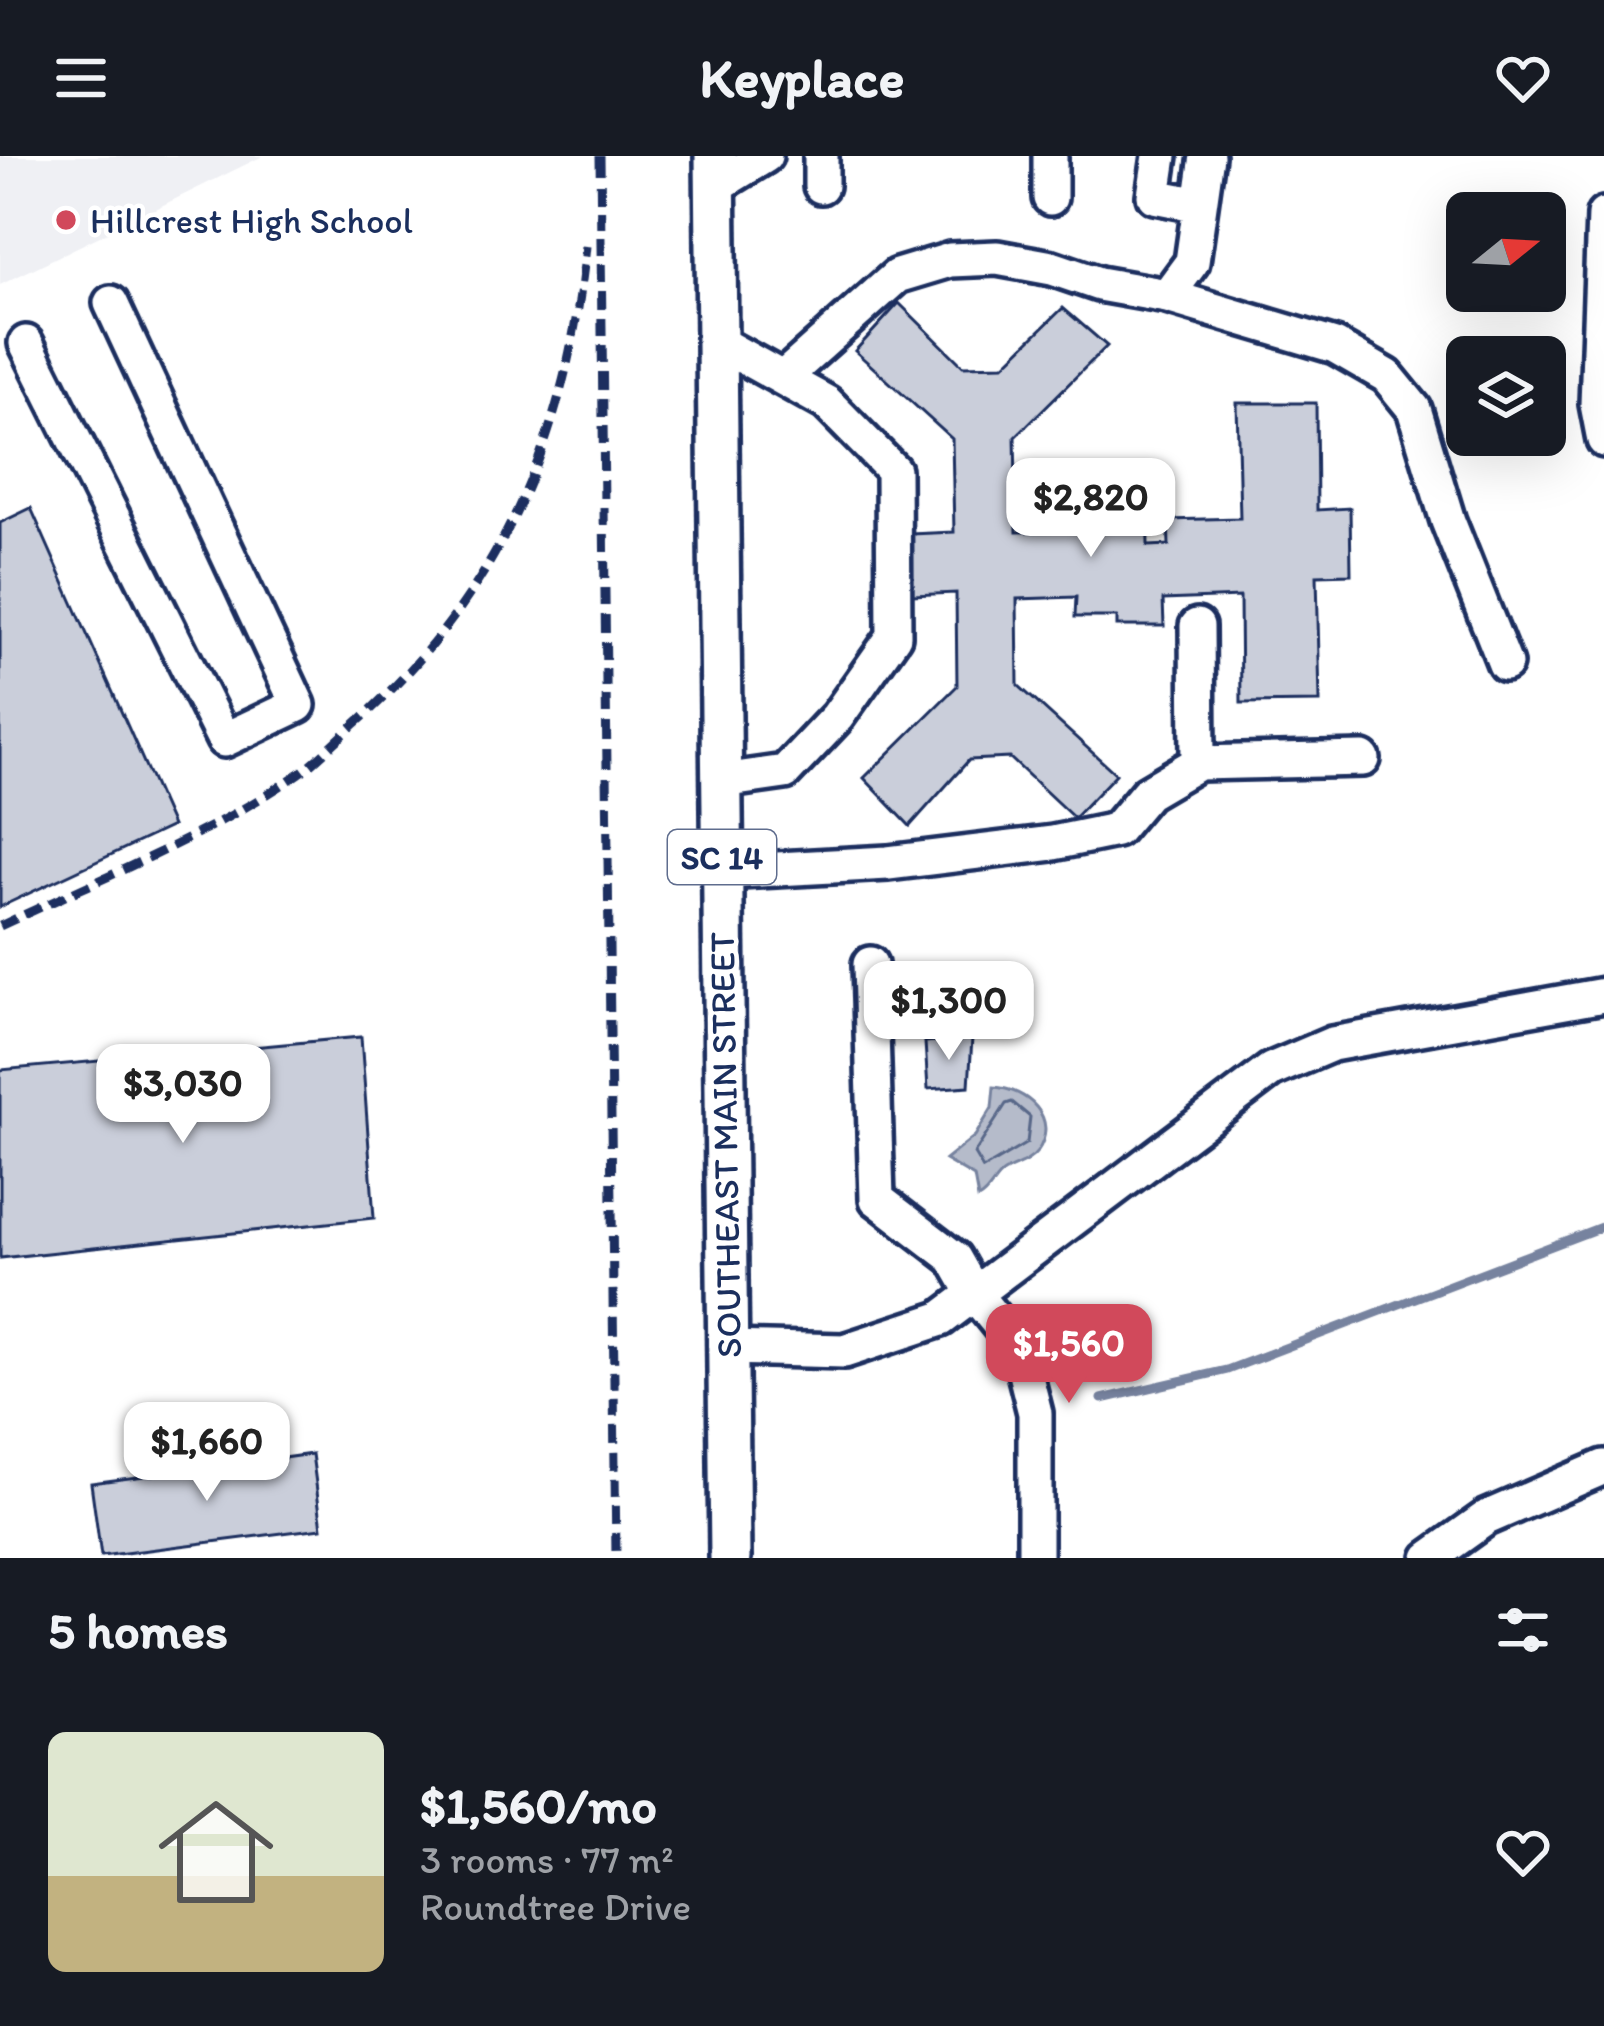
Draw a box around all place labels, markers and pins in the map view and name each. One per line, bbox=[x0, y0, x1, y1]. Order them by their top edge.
place label: Hillcrest High School bbox=[90, 199, 413, 242]
marker: Hillcrest High School bbox=[53, 207, 79, 233]
pin: $2,820 bbox=[993, 458, 1189, 560]
pin: $1,300 bbox=[851, 961, 1047, 1063]
pin: $3,030 bbox=[85, 1044, 281, 1146]
pin: $1,560 bbox=[971, 1304, 1167, 1406]
pin: $1,660 bbox=[109, 1402, 305, 1504]

